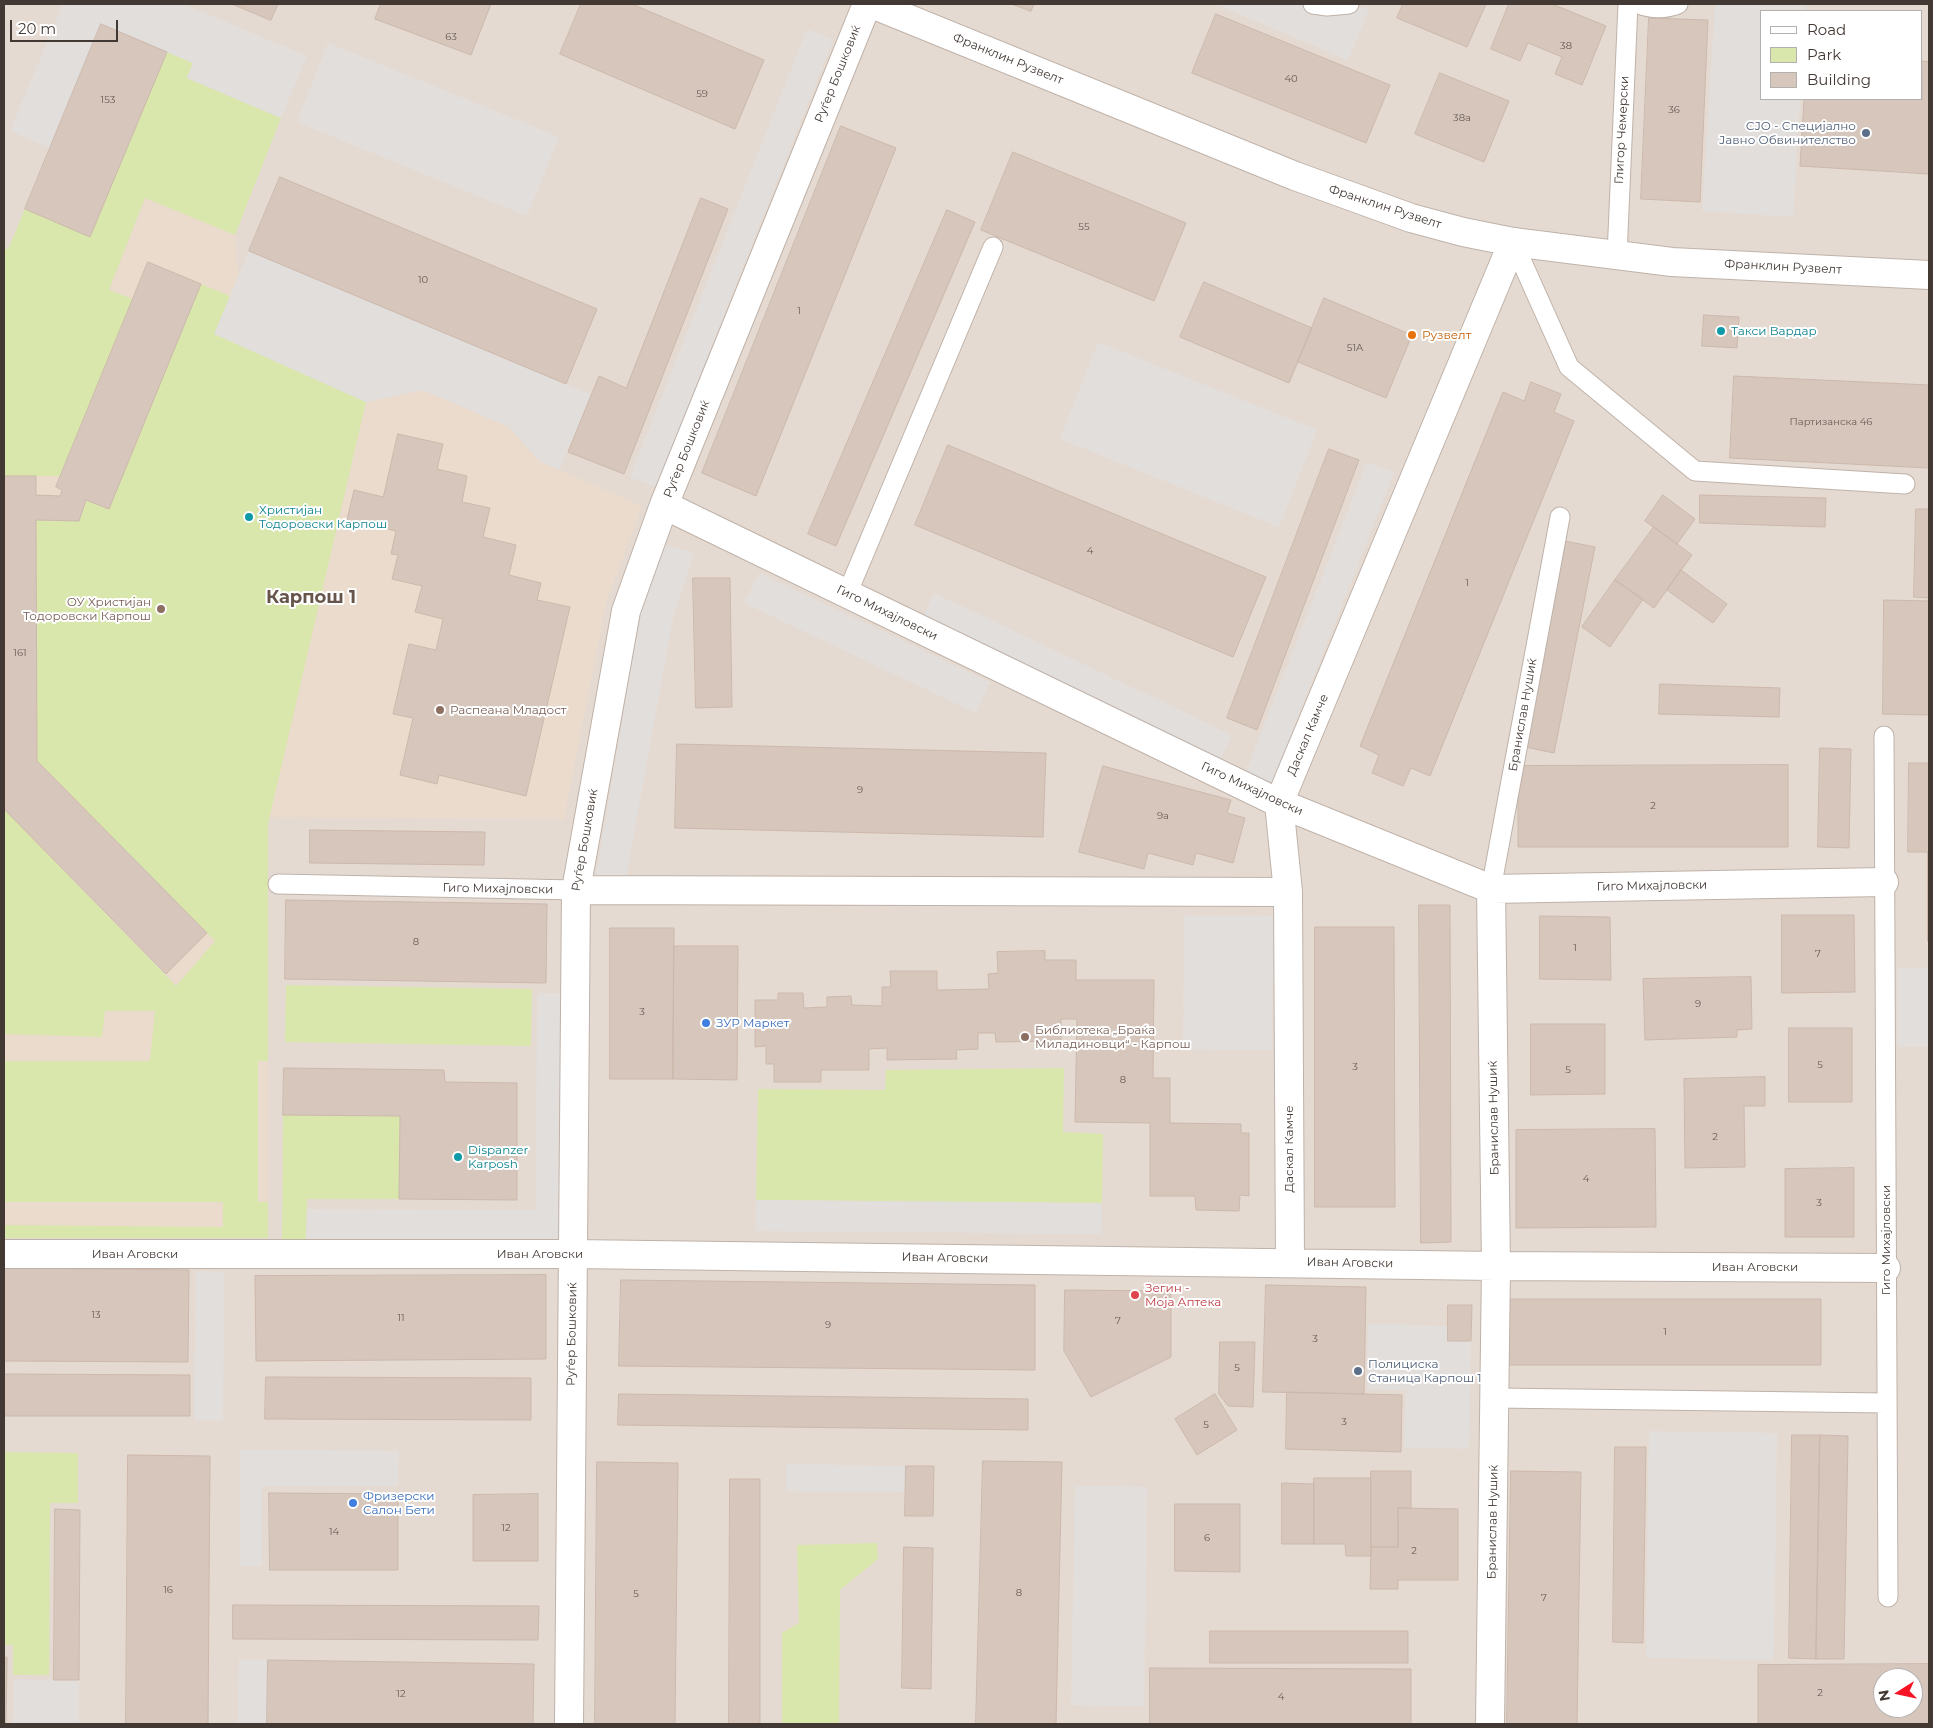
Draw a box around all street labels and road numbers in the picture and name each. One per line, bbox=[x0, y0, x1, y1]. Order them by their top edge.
street label: Руѓер Бошковиќ bbox=[812, 23, 864, 125]
street label: Франклин Рузвелт bbox=[951, 30, 1065, 88]
street label: Глигор Чемерски bbox=[1612, 76, 1632, 184]
street label: Франклин Рузвелт bbox=[1327, 182, 1443, 232]
street label: Франклин Рузвелт bbox=[1724, 257, 1842, 277]
street label: Руѓер Бошковиќ bbox=[661, 398, 713, 500]
street label: Гиго Михајловски bbox=[834, 582, 940, 644]
street label: Бранислав Нушиќ bbox=[1506, 657, 1540, 773]
street label: Даскал Камче bbox=[1284, 692, 1332, 778]
street label: Гиго Михајловски bbox=[1199, 759, 1305, 819]
street label: Руѓер Бошковиќ bbox=[569, 788, 601, 892]
street label: Гиго Михајловски bbox=[1597, 878, 1707, 894]
street label: Гиго Михајловски bbox=[443, 881, 553, 897]
street label: Бранислав Нушиќ bbox=[1486, 1061, 1502, 1175]
street label: Даскал Камче bbox=[1282, 1105, 1296, 1193]
street label: Гиго Михајловски bbox=[1879, 1185, 1893, 1295]
street label: Иван Аговски bbox=[92, 1247, 178, 1261]
street label: Иван Аговски bbox=[497, 1247, 583, 1261]
street label: Иван Аговски bbox=[902, 1250, 988, 1266]
street label: Иван Аговски bbox=[1307, 1255, 1393, 1271]
street label: Иван Аговски bbox=[1712, 1260, 1798, 1274]
street label: Руѓер Бошковиќ bbox=[564, 1282, 580, 1386]
street label: Бранислав Нушиќ bbox=[1485, 1465, 1501, 1579]

